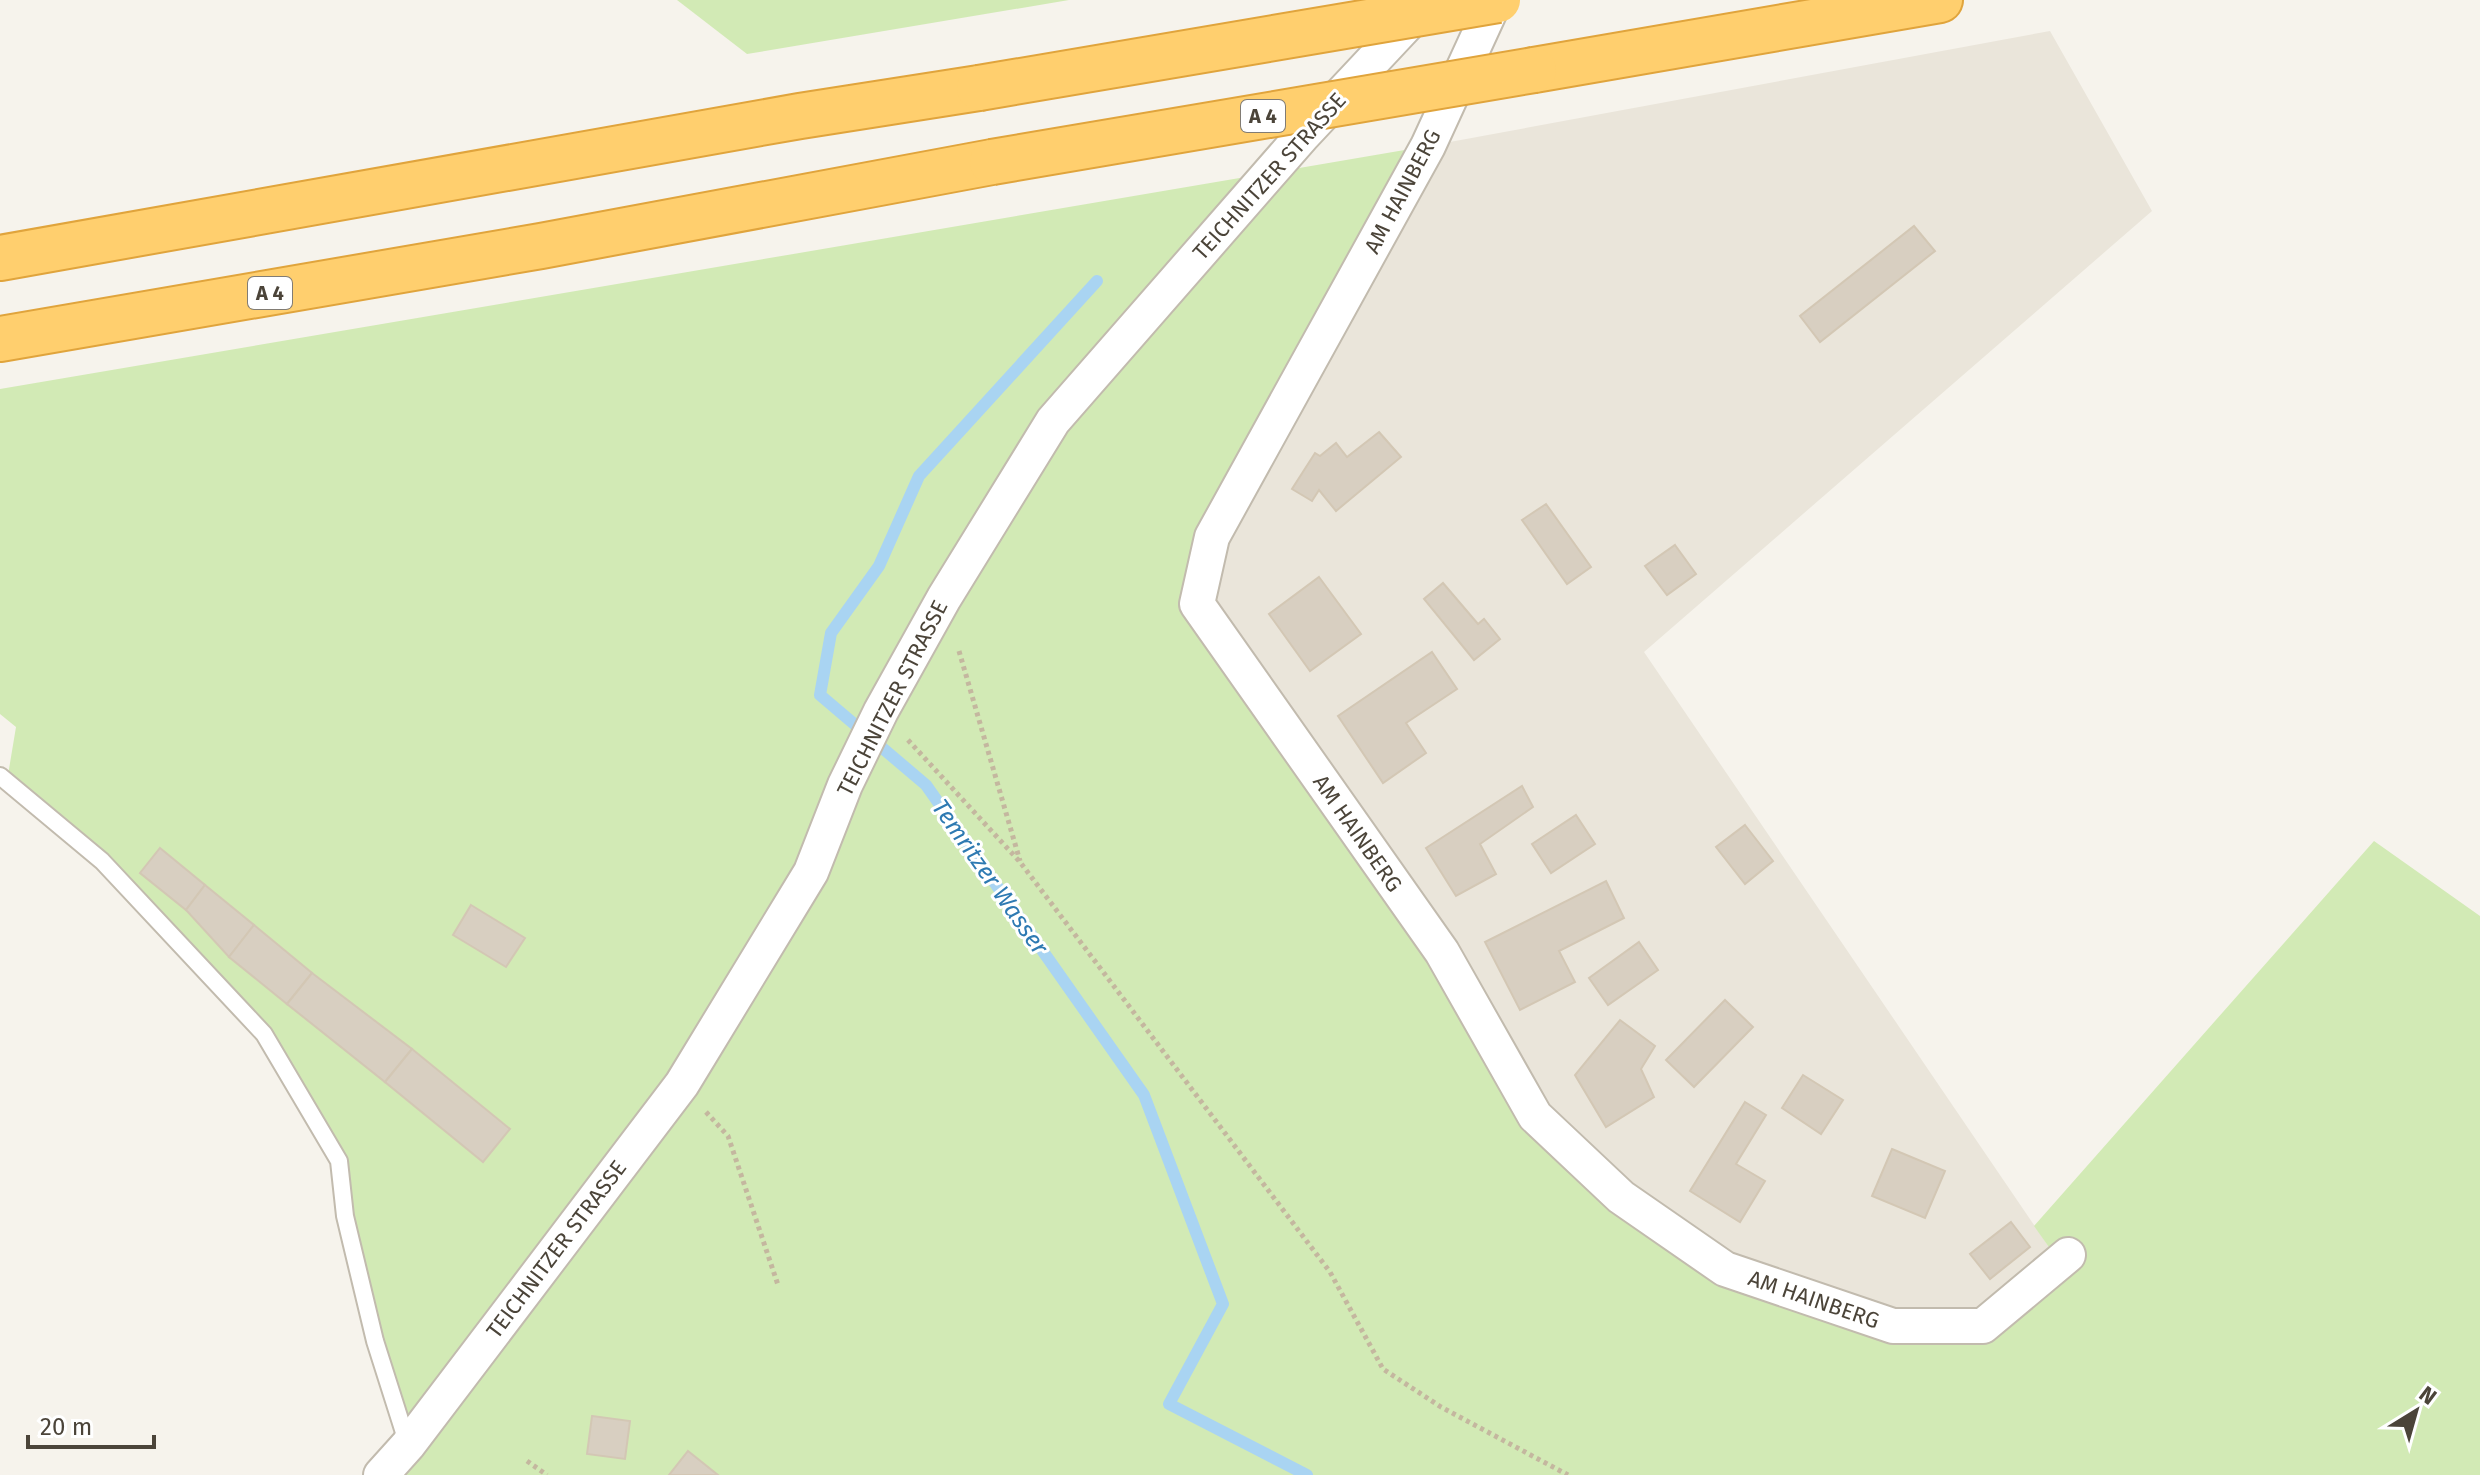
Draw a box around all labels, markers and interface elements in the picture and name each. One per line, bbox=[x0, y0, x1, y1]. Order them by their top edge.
street label: TEICHNITZER STRASSE bbox=[1187, 87, 1352, 266]
road number: A 4 bbox=[1241, 100, 1285, 132]
street label: AM HAINBERG bbox=[1358, 125, 1446, 258]
road number: A 4 bbox=[248, 277, 292, 309]
street label: TEICHNITZER STRASSE bbox=[831, 596, 954, 801]
street label: AM HAINBERG bbox=[1307, 770, 1408, 897]
water label: Temritzer Wasser bbox=[926, 794, 1054, 960]
street label: TEICHNITZER STRASSE bbox=[481, 1155, 632, 1344]
street label: AM HAINBERG bbox=[1745, 1264, 1883, 1335]
north arrow bbox=[2376, 1371, 2456, 1451]
text: N bbox=[2414, 1380, 2442, 1411]
scale bar bbox=[28, 1399, 154, 1449]
text: 20 m bbox=[40, 1413, 92, 1441]

